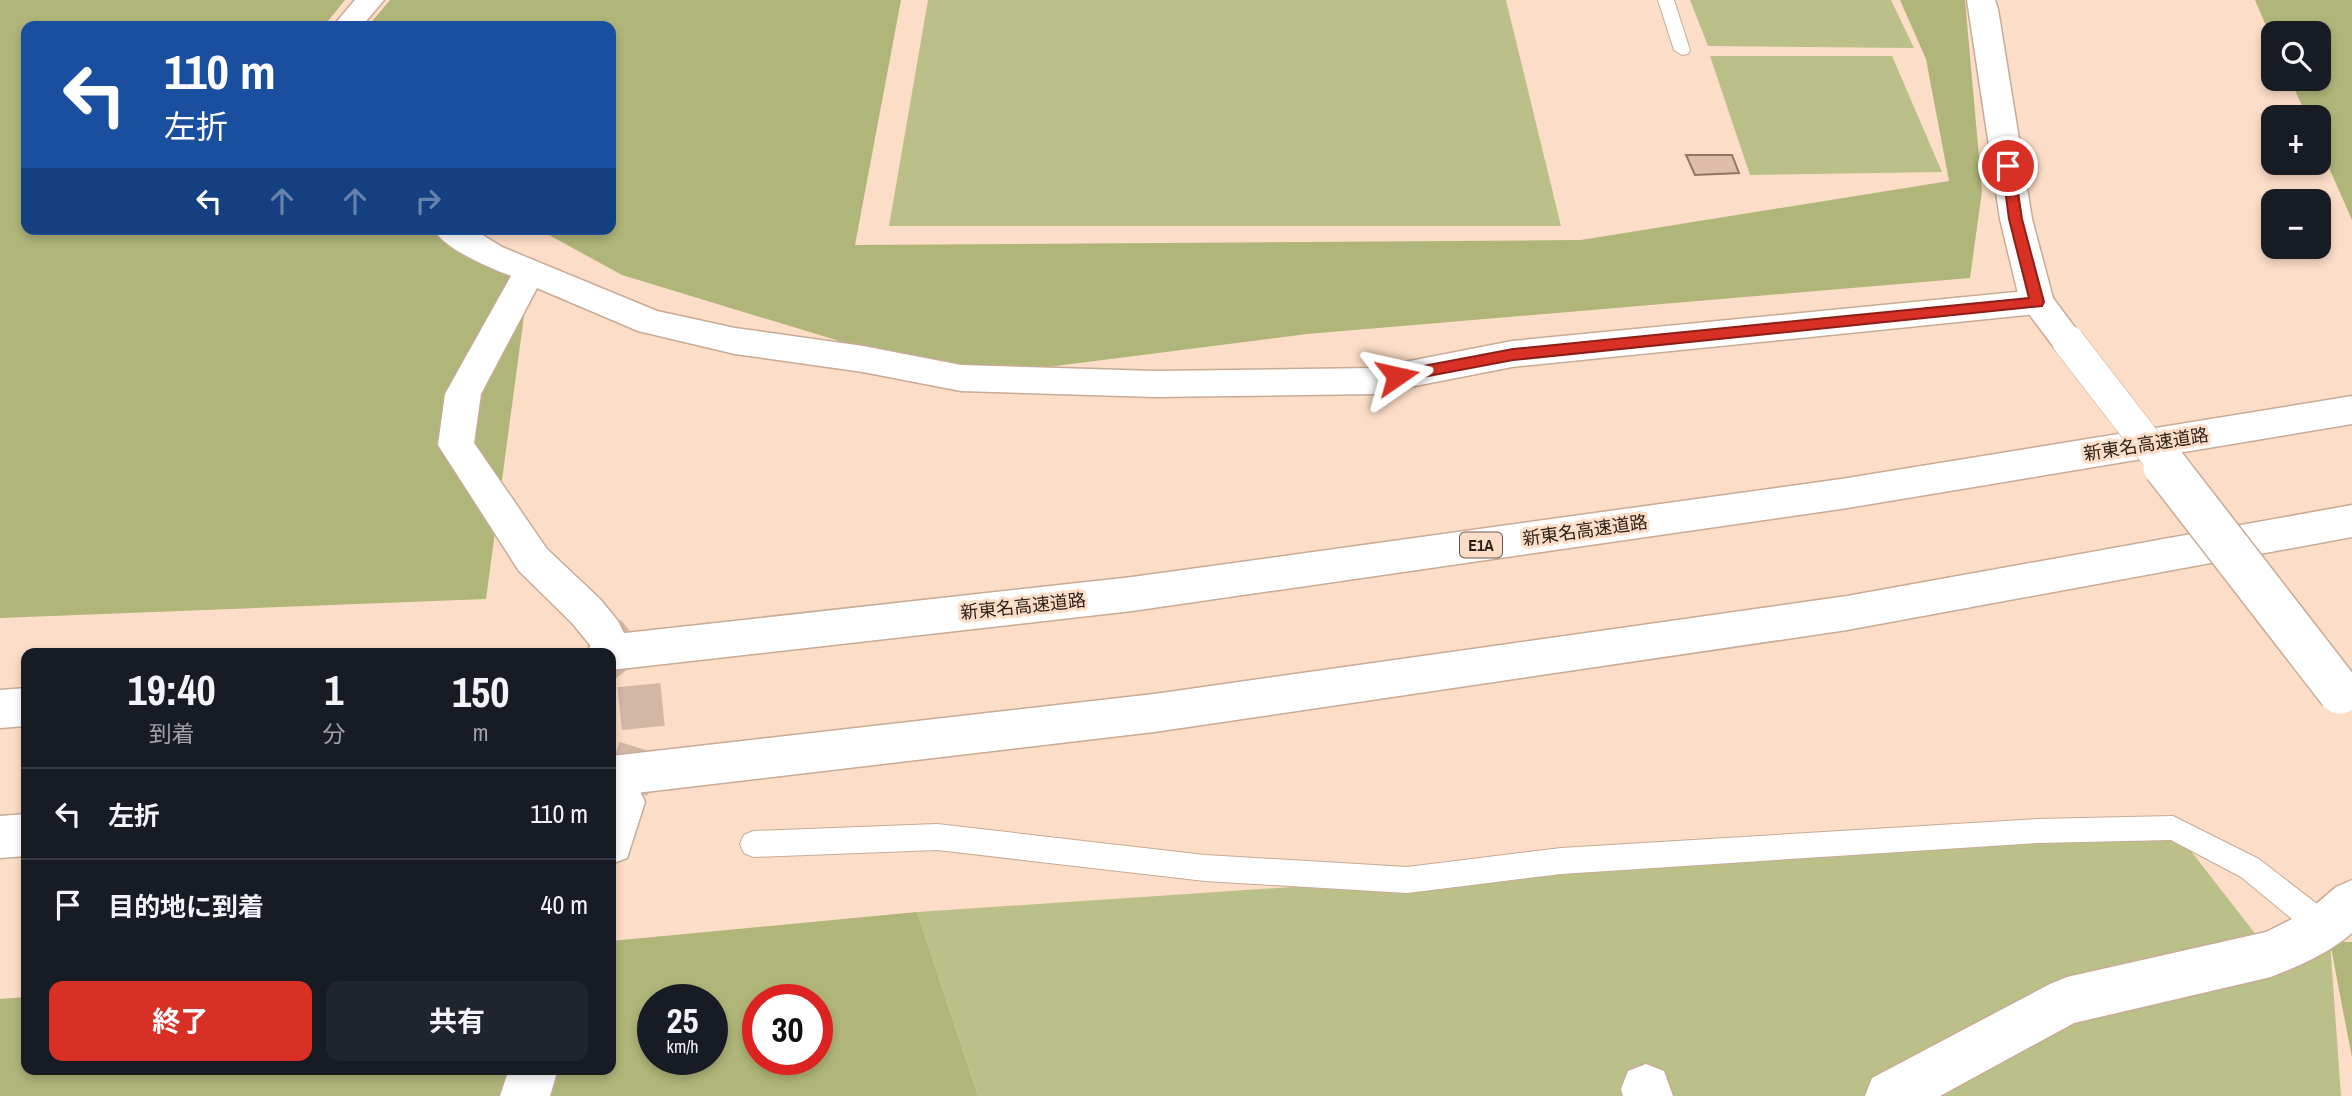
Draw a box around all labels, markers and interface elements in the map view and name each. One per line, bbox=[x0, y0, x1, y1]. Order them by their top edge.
map controls bbox=[2261, 21, 2331, 259]
button: search bbox=[2261, 21, 2331, 91]
text: 110 m bbox=[164, 38, 276, 104]
icon: left bbox=[49, 49, 140, 140]
text: 左折 bbox=[164, 105, 228, 148]
button: + bbox=[2261, 105, 2331, 175]
pin bbox=[1978, 136, 2038, 196]
icon: arrive bbox=[1989, 147, 2027, 185]
icon: left bbox=[190, 182, 228, 220]
icon: ahead bbox=[263, 182, 301, 220]
icon: ahead bbox=[336, 182, 374, 220]
icon: right bbox=[409, 182, 447, 220]
button: − bbox=[2261, 189, 2331, 259]
position arrow bbox=[1360, 339, 1434, 413]
street label: 新東名高速道路 bbox=[2082, 422, 2210, 466]
street label: 新東名高速道路 bbox=[1521, 509, 1649, 551]
road number: E1A bbox=[1460, 532, 1502, 558]
street label: 新東名高速道路 bbox=[959, 587, 1087, 625]
text: 19:40 bbox=[128, 662, 216, 718]
text: 1 bbox=[324, 662, 343, 718]
text: 150 bbox=[452, 664, 509, 720]
text: m bbox=[473, 717, 489, 748]
text: 到着 bbox=[149, 718, 195, 749]
text: 分 bbox=[322, 718, 345, 749]
icon: left bbox=[49, 795, 87, 833]
text: 110 m bbox=[530, 796, 588, 831]
text: 左折 bbox=[108, 798, 160, 833]
icon: arrive bbox=[49, 886, 87, 924]
text: 40 m bbox=[541, 887, 588, 922]
text: 目的地に到着 bbox=[108, 889, 264, 924]
button: 終了 bbox=[49, 981, 312, 1061]
button: 共有 bbox=[326, 981, 588, 1061]
speed limit sign: 30 bbox=[742, 984, 833, 1075]
text: 25 bbox=[667, 997, 698, 1044]
text: km/h bbox=[667, 1034, 699, 1059]

